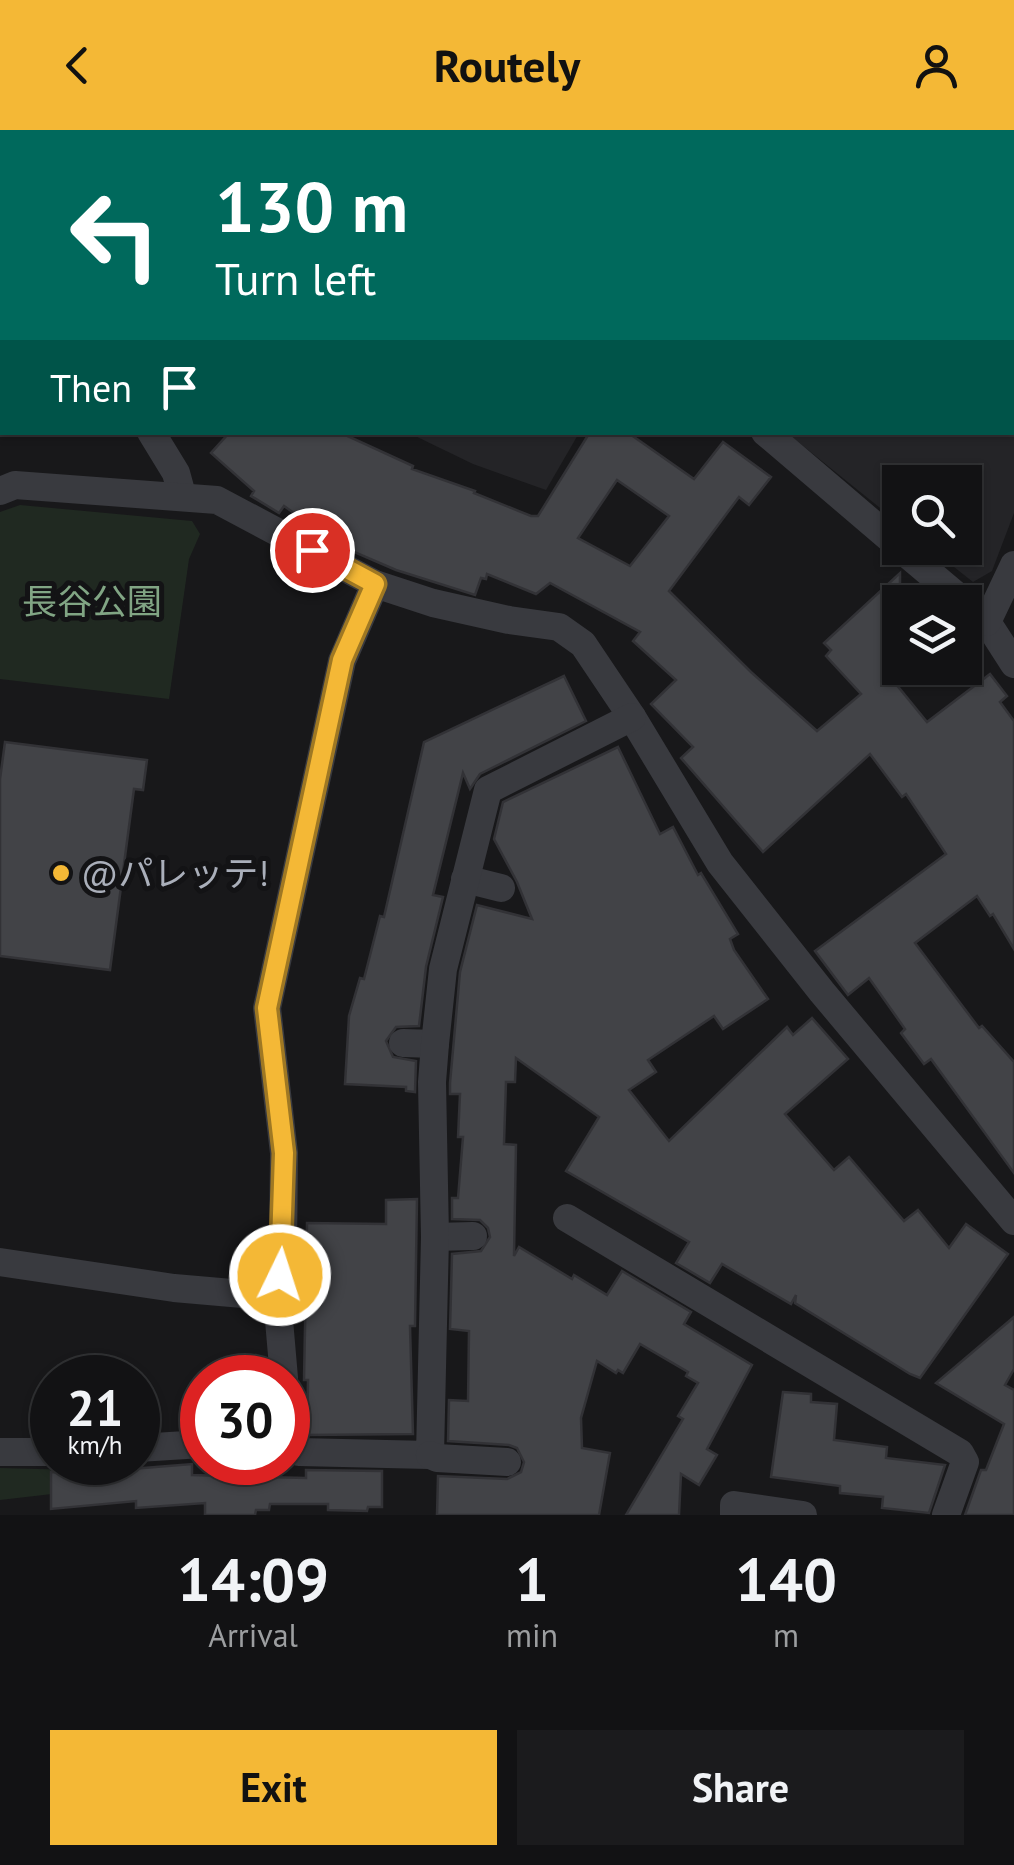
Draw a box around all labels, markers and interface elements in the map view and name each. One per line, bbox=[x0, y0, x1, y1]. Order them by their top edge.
text: Routely bbox=[434, 36, 580, 94]
icon: back bbox=[50, 38, 105, 93]
icon: person bbox=[909, 38, 964, 93]
text: 130 m bbox=[215, 161, 408, 251]
icon: left bbox=[50, 170, 180, 300]
text: Turn left bbox=[215, 249, 376, 307]
icon: arrive bbox=[152, 360, 207, 415]
text: Then bbox=[50, 363, 132, 412]
map controls bbox=[882, 465, 982, 685]
button: search bbox=[882, 465, 982, 565]
pin bbox=[270, 508, 355, 593]
icon: arrive bbox=[285, 523, 340, 578]
park label: 長谷公園 bbox=[22, 578, 162, 624]
button: layers bbox=[882, 585, 982, 685]
place label: @パレッテ! bbox=[81, 850, 269, 896]
marker: @パレッテ! bbox=[50, 862, 72, 884]
position arrow bbox=[228, 1223, 332, 1327]
speed limit sign: 30 bbox=[180, 1355, 310, 1485]
text: 21 bbox=[67, 1375, 123, 1440]
text: km/h bbox=[68, 1429, 122, 1461]
text: 14:09 bbox=[177, 1540, 329, 1618]
text: 1 bbox=[515, 1540, 549, 1618]
text: 140 bbox=[735, 1540, 837, 1618]
text: Arrival bbox=[208, 1614, 298, 1656]
text: min bbox=[506, 1614, 558, 1656]
text: m bbox=[773, 1614, 799, 1656]
button: Exit bbox=[50, 1730, 497, 1845]
button: Share bbox=[517, 1730, 964, 1845]

